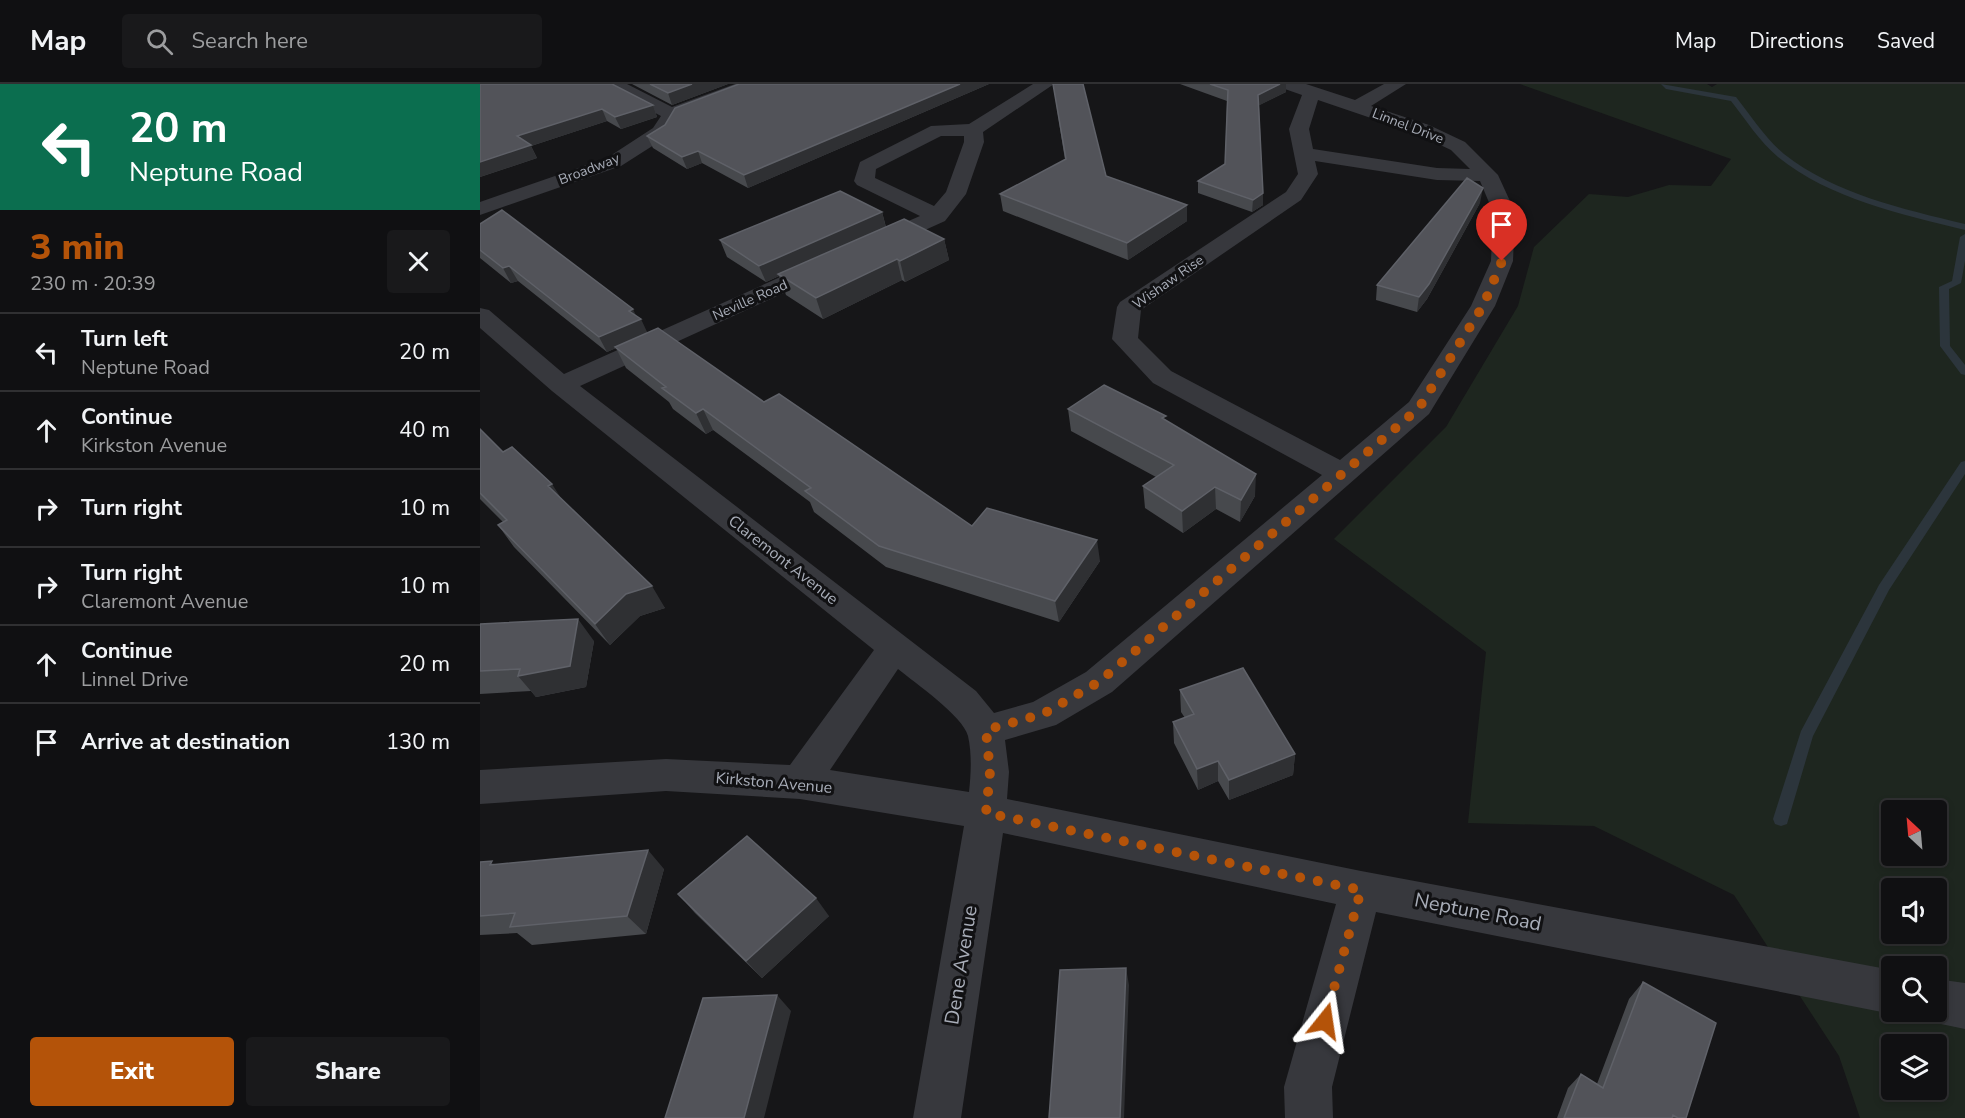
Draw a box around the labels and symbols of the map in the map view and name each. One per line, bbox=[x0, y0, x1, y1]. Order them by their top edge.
street label: Linnel Drive bbox=[1370, 104, 1446, 148]
street label: Broadway bbox=[556, 148, 623, 189]
pin bbox=[1476, 199, 1527, 261]
street label: Wishaw Rise bbox=[1129, 250, 1207, 314]
street label: Neville Road bbox=[710, 275, 790, 325]
street label: Claremont Avenue bbox=[723, 510, 843, 610]
street label: Kirkston Avenue bbox=[715, 767, 833, 799]
north arrow bbox=[1881, 800, 1947, 866]
street label: Neptune Road bbox=[1412, 886, 1544, 938]
street label: Dene Avenue bbox=[938, 903, 984, 1027]
position arrow bbox=[1293, 989, 1357, 1053]

